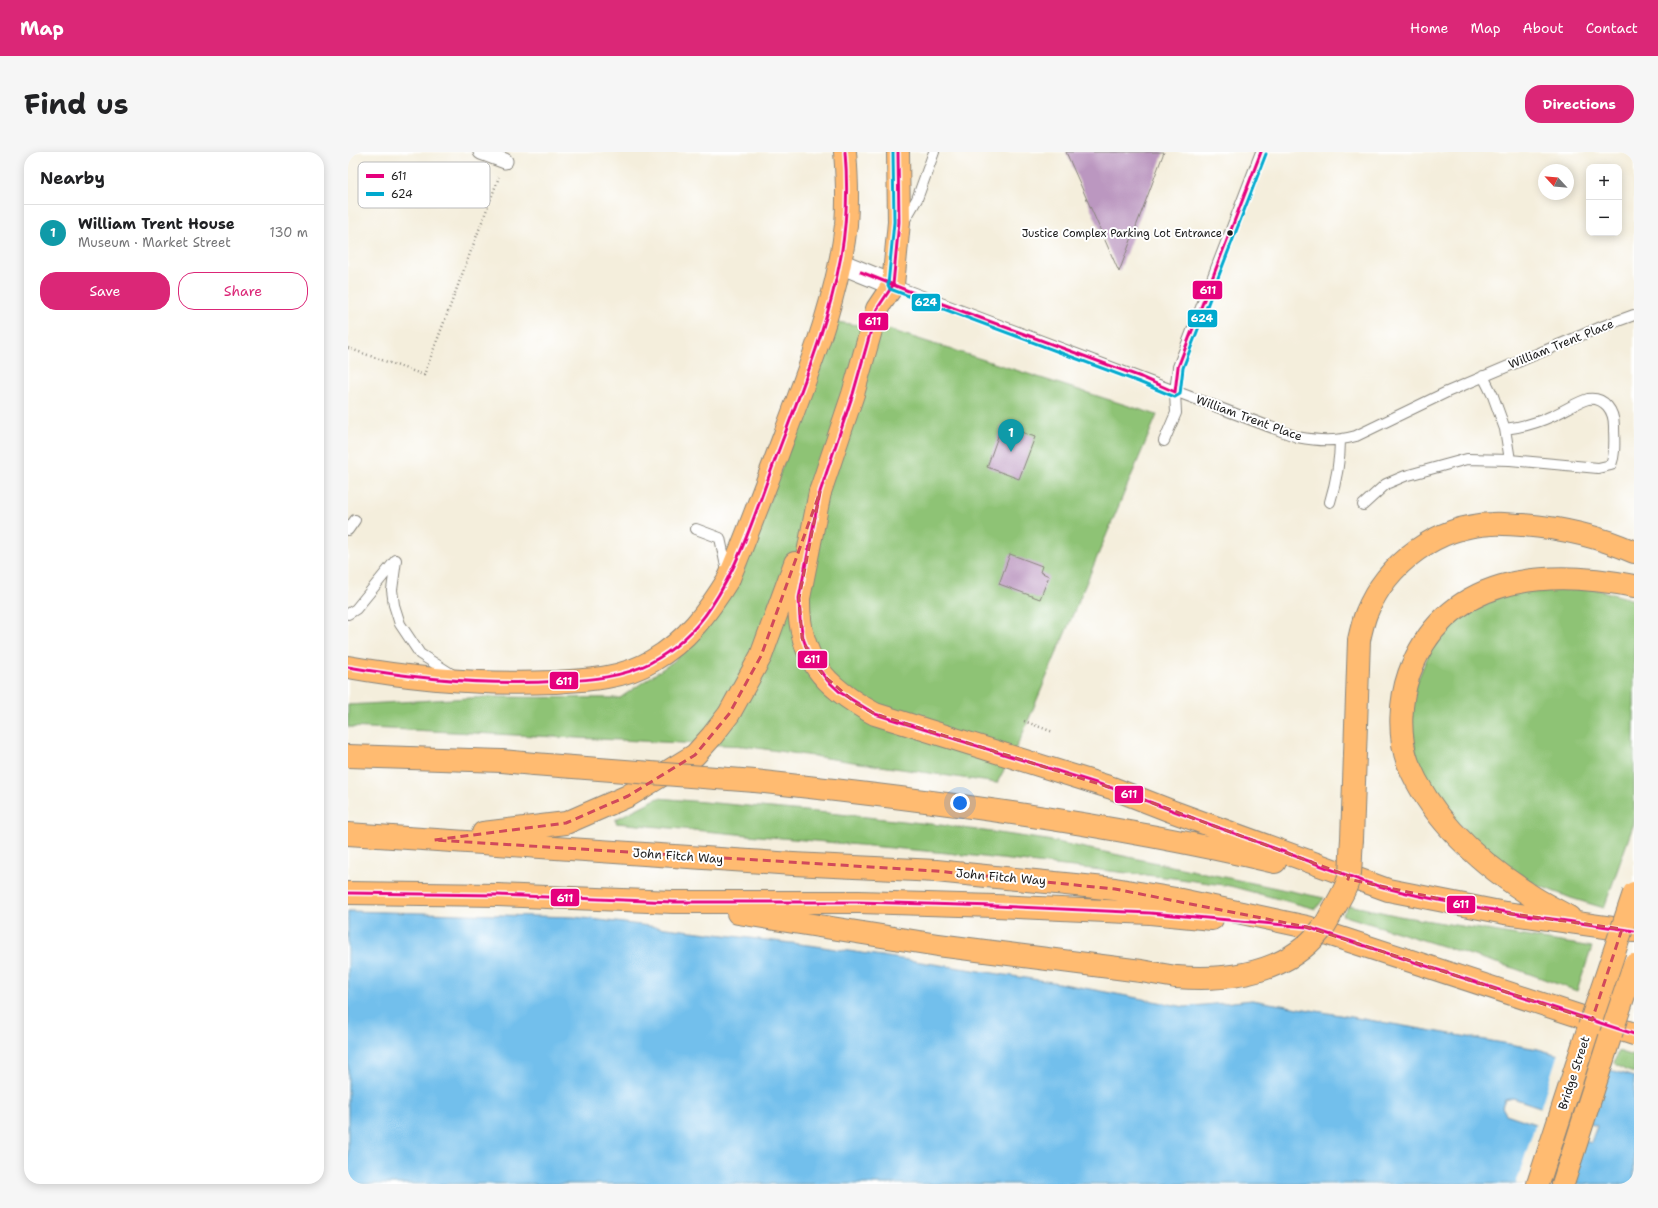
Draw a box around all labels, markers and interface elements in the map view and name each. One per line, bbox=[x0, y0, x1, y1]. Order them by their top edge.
text: Map bbox=[20, 16, 64, 41]
text: Home bbox=[1410, 19, 1449, 37]
text: Map bbox=[1471, 19, 1501, 37]
text: About bbox=[1523, 19, 1564, 37]
text: Contact bbox=[1586, 19, 1638, 37]
text: Find us bbox=[24, 85, 129, 123]
button: Directions bbox=[1525, 85, 1634, 123]
legend bbox=[358, 162, 490, 208]
north arrow bbox=[1538, 164, 1574, 200]
map controls bbox=[1586, 164, 1622, 236]
button: + bbox=[1586, 164, 1622, 200]
text: Nearby bbox=[40, 167, 105, 189]
text: 611 bbox=[391, 169, 407, 184]
text: 624 bbox=[391, 187, 413, 202]
button: − bbox=[1586, 200, 1622, 236]
text: William Trent House bbox=[78, 214, 235, 234]
text: 1 bbox=[50, 224, 56, 241]
text: 130 m bbox=[270, 224, 308, 241]
place label: Justice Complex Parking Lot Entrance bbox=[1022, 226, 1222, 241]
marker: Justice Complex Parking Lot Entrance bbox=[1225, 228, 1235, 238]
text: Museum · Market Street bbox=[78, 234, 231, 251]
button: Save bbox=[40, 272, 170, 310]
button: Share bbox=[178, 272, 308, 310]
line badge: 611 bbox=[1192, 280, 1223, 300]
text: 611 bbox=[1200, 283, 1216, 298]
line badge: 624 bbox=[911, 293, 941, 312]
text: 624 bbox=[915, 295, 937, 310]
line badge: 624 bbox=[1187, 309, 1218, 328]
text: 624 bbox=[1191, 311, 1213, 326]
line badge: 611 bbox=[858, 312, 889, 331]
text: 611 bbox=[865, 314, 881, 329]
street label: William Trent Place bbox=[1506, 315, 1616, 372]
street label: William Trent Place bbox=[1194, 391, 1305, 445]
pin: 1 bbox=[998, 419, 1024, 452]
line badge: 611 bbox=[797, 650, 828, 669]
text: 611 bbox=[804, 652, 820, 667]
line badge: 611 bbox=[549, 671, 579, 690]
text: 611 bbox=[556, 674, 572, 689]
line badge: 611 bbox=[1114, 785, 1144, 804]
text: 611 bbox=[1121, 787, 1137, 802]
your location bbox=[950, 793, 970, 813]
street label: John Fitch Way bbox=[632, 845, 724, 867]
street label: John Fitch Way bbox=[955, 865, 1047, 889]
line badge: 611 bbox=[550, 888, 580, 907]
text: 611 bbox=[557, 891, 573, 906]
line badge: 611 bbox=[1446, 895, 1476, 914]
text: 611 bbox=[1453, 897, 1469, 912]
street label: Bridge Street bbox=[1555, 1034, 1593, 1112]

